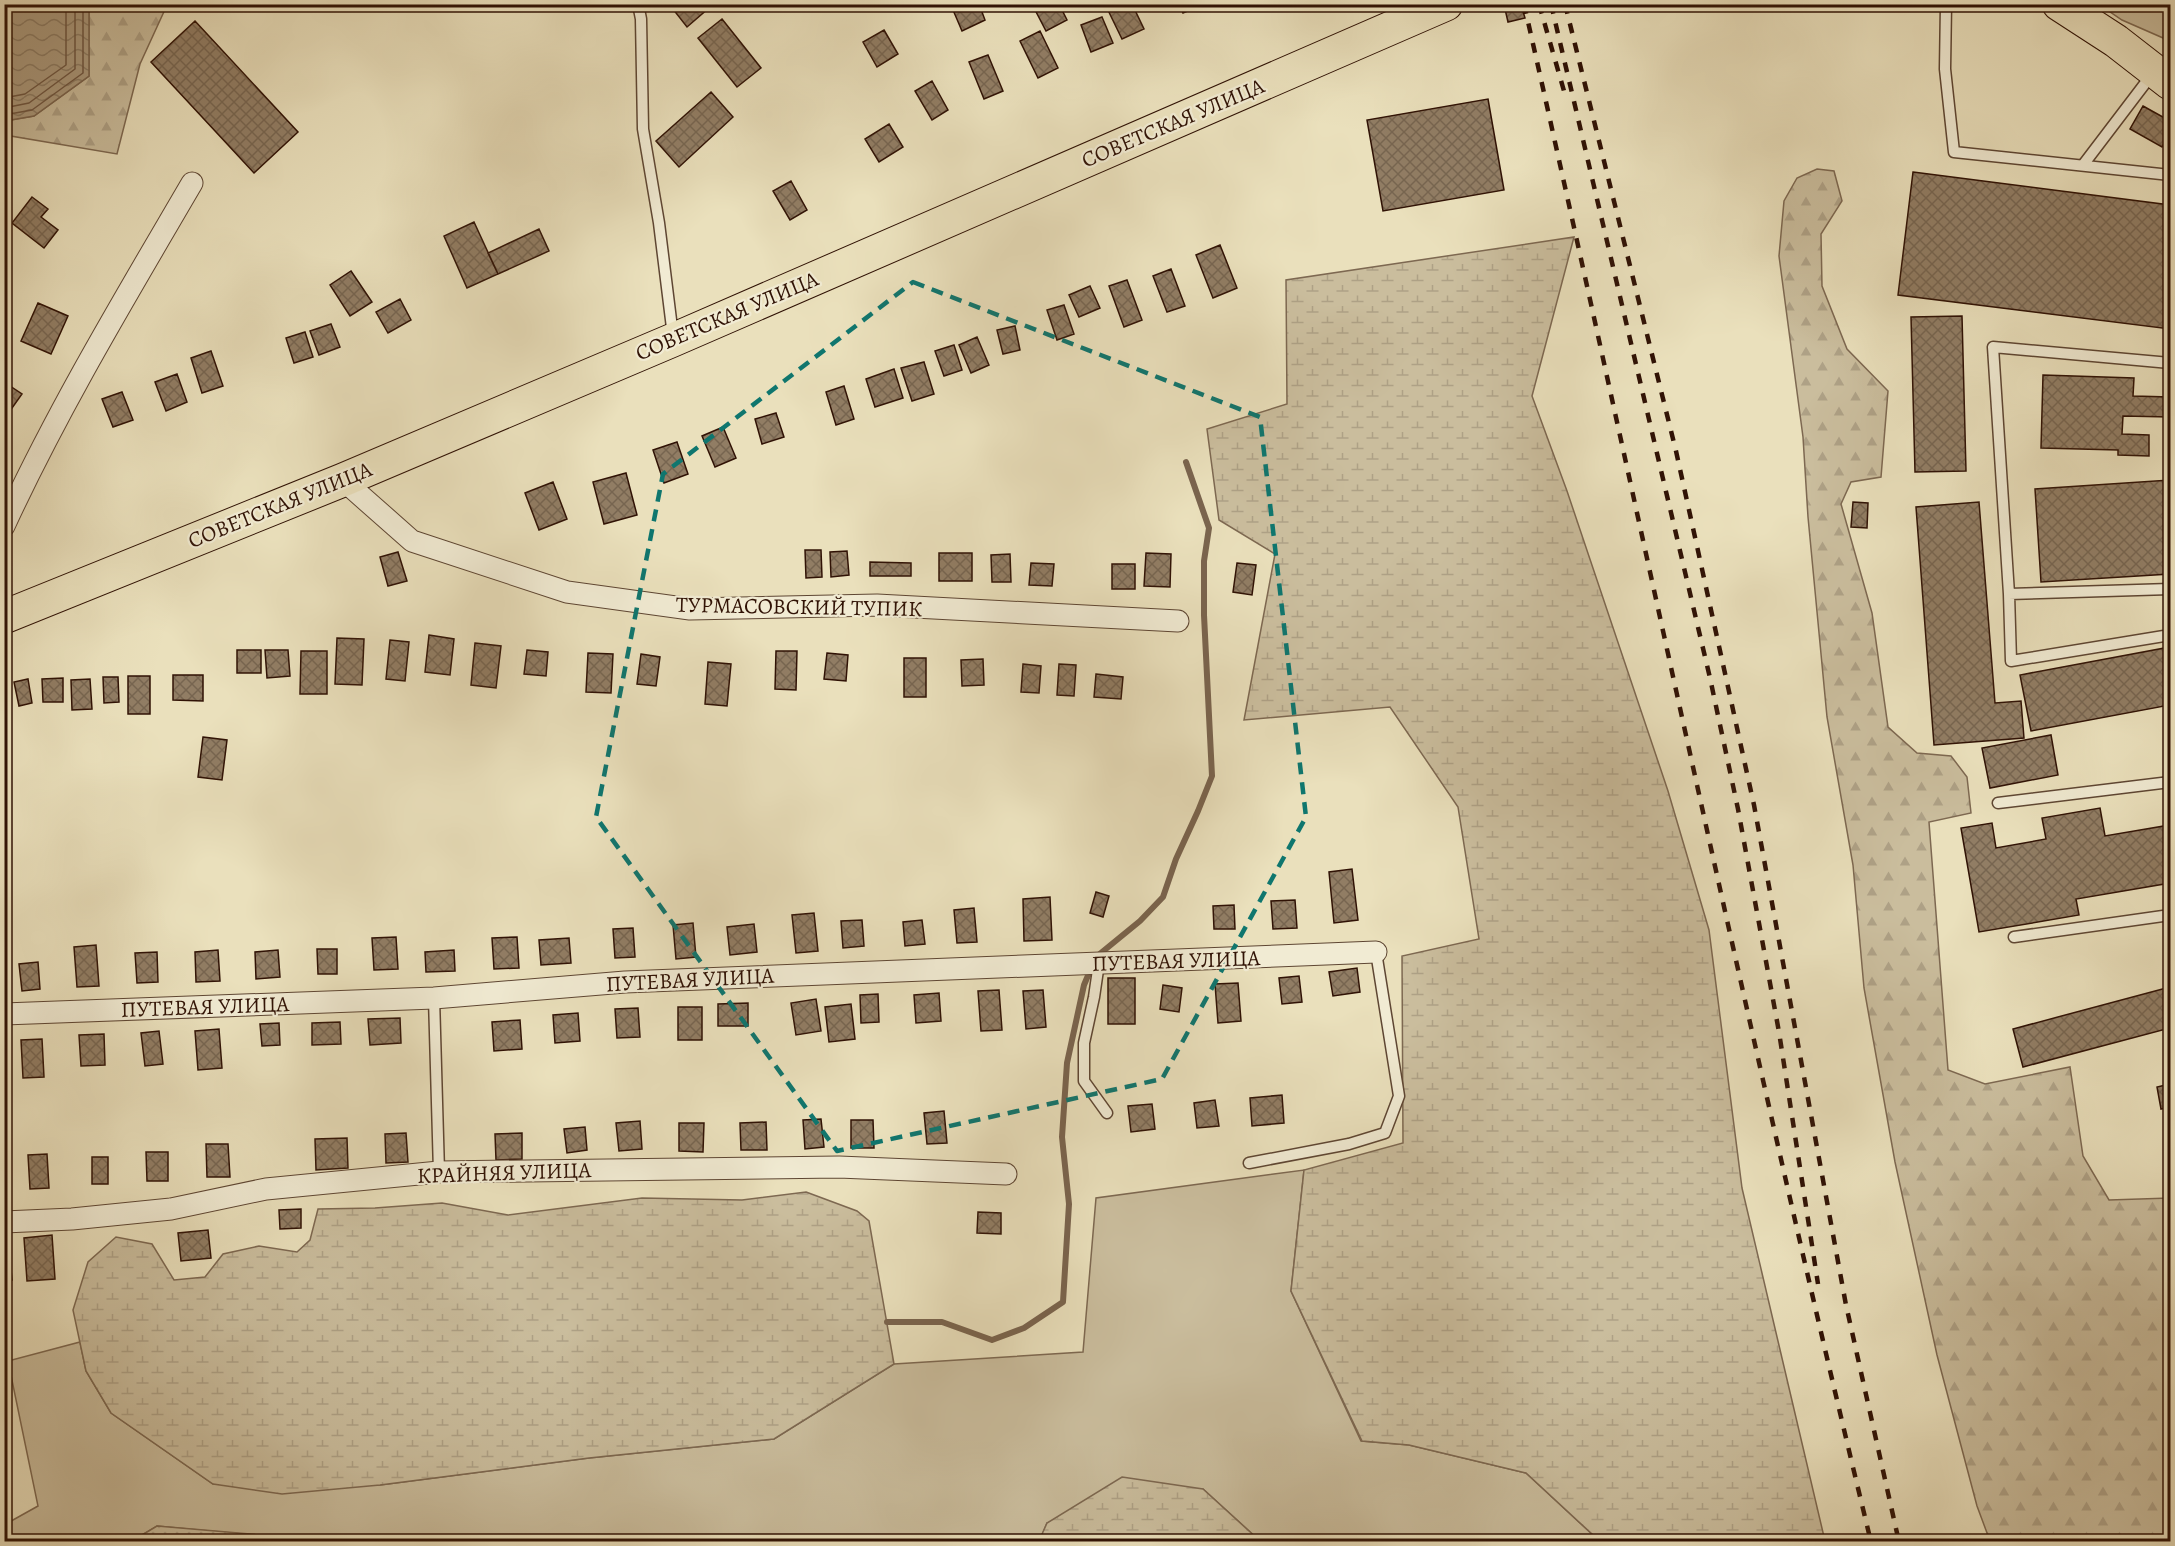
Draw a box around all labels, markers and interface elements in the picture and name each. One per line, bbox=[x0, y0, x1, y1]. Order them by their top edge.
street label: СОВЕТСКАЯ УЛИЦА bbox=[1077, 70, 1270, 175]
street label: СОВЕТСКАЯ УЛИЦА bbox=[631, 263, 824, 368]
street label: СОВЕТСКАЯ УЛИЦА bbox=[184, 454, 378, 556]
street label: ТУРМАСОВСКИЙ ТУПИК bbox=[676, 590, 922, 624]
street label: ПУТЕВАЯ УЛИЦА bbox=[1091, 943, 1262, 979]
street label: ПУТЕВАЯ УЛИЦА bbox=[605, 961, 776, 999]
street label: ПУТЕВАЯ УЛИЦА bbox=[120, 989, 291, 1025]
street label: КРАЙНЯЯ УЛИЦА bbox=[416, 1155, 593, 1191]

